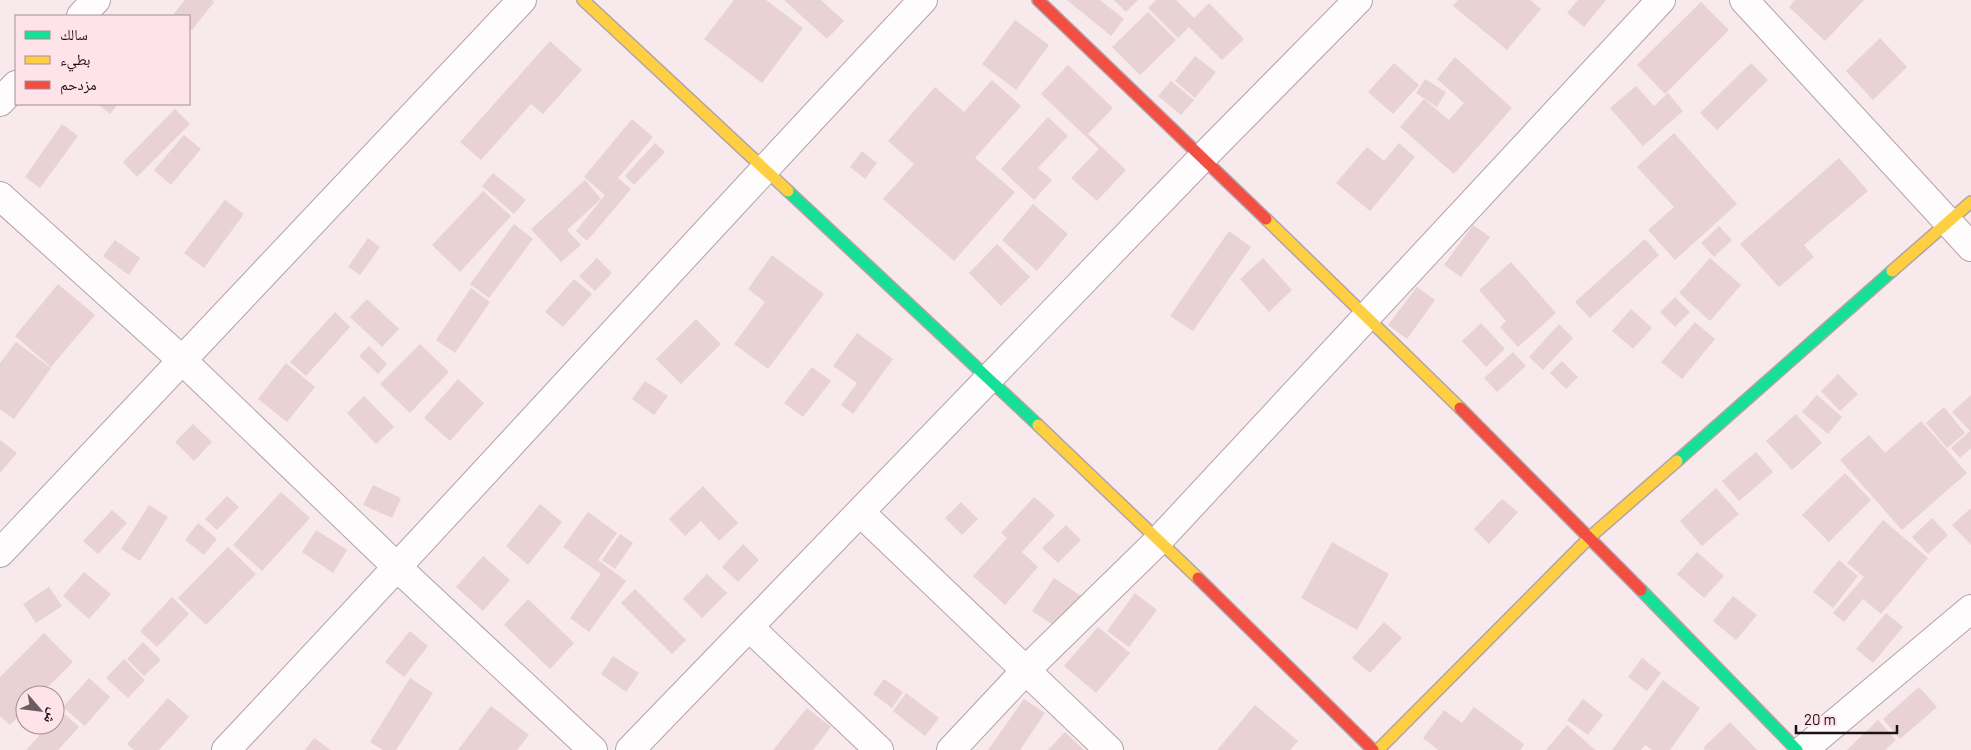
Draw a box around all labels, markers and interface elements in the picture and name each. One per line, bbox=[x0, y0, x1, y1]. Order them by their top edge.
legend bbox=[15, 15, 190, 105]
text: سالك bbox=[60, 25, 88, 43]
text: بطيء bbox=[60, 50, 90, 72]
text: مزدحم bbox=[60, 75, 97, 95]
north arrow bbox=[15, 685, 65, 735]
scale bar bbox=[1796, 702, 1897, 734]
text: ش bbox=[40, 705, 63, 727]
text: 20 m bbox=[1804, 710, 1836, 728]

